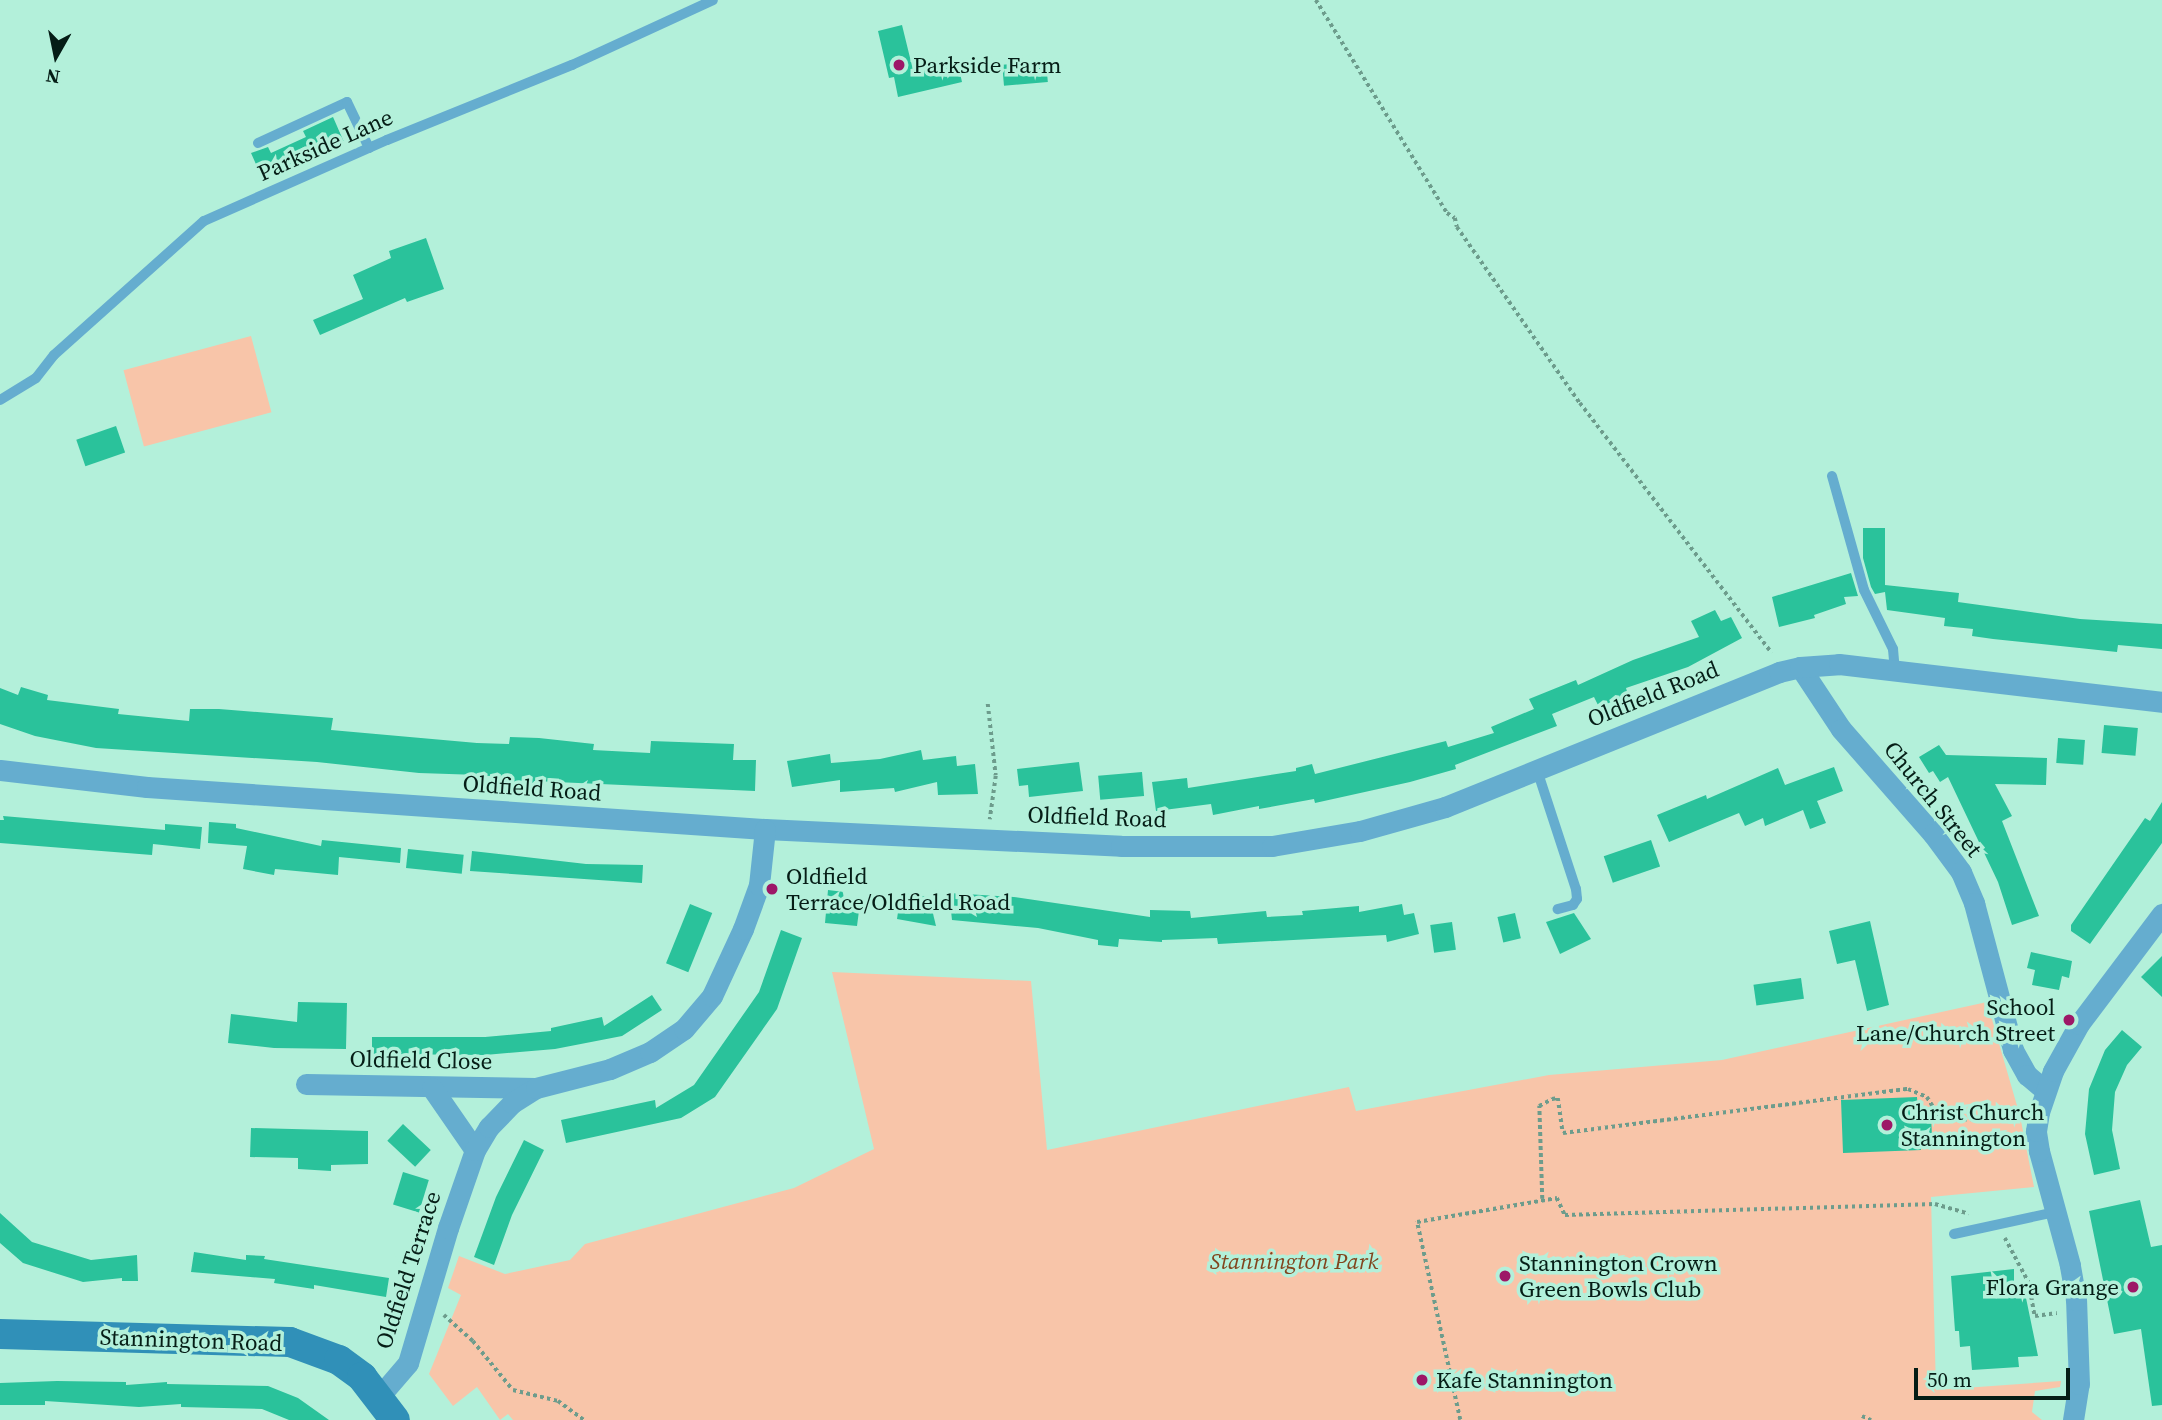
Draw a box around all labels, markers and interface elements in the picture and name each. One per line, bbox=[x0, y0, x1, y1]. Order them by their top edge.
north arrow bbox=[21, 21, 91, 91]
place label: Parkside Farm bbox=[913, 51, 1061, 79]
marker: Parkside Farm bbox=[891, 57, 907, 73]
text: N bbox=[44, 63, 62, 91]
street label: Parkside Lane bbox=[253, 103, 397, 187]
street label: Oldfield Road bbox=[1583, 655, 1723, 733]
street label: Church Street bbox=[1878, 736, 1988, 862]
street label: Oldfield Road bbox=[462, 769, 602, 807]
street label: Oldfield Road bbox=[1027, 801, 1167, 833]
place label: Oldfield Terrace/Oldfield Road bbox=[786, 862, 1010, 916]
marker: Oldfield Terrace/Oldfield Road bbox=[764, 881, 780, 897]
place label: School Lane/Church Street bbox=[1856, 993, 2055, 1047]
marker: School Lane/Church Street bbox=[2061, 1012, 2077, 1028]
street label: Oldfield Close bbox=[349, 1045, 493, 1075]
place label: Christ Church Stannington bbox=[1901, 1098, 2045, 1152]
marker: Christ Church Stannington bbox=[1879, 1117, 1895, 1133]
street label: Oldfield Terrace bbox=[369, 1187, 447, 1353]
park label: Stannington Park bbox=[1210, 1247, 1378, 1275]
place label: Stannington Crown Green Bowls Club bbox=[1519, 1249, 1718, 1303]
marker: Stannington Crown Green Bowls Club bbox=[1497, 1268, 1513, 1284]
place label: Flora Grange bbox=[1986, 1273, 2119, 1301]
marker: Flora Grange bbox=[2125, 1279, 2141, 1295]
street label: Stannington Road bbox=[99, 1323, 283, 1357]
scale bar bbox=[1917, 1354, 2073, 1398]
text: 50 m bbox=[1927, 1365, 1972, 1394]
place label: Kafe Stannington bbox=[1436, 1366, 1613, 1394]
marker: Kafe Stannington bbox=[1414, 1372, 1430, 1388]

